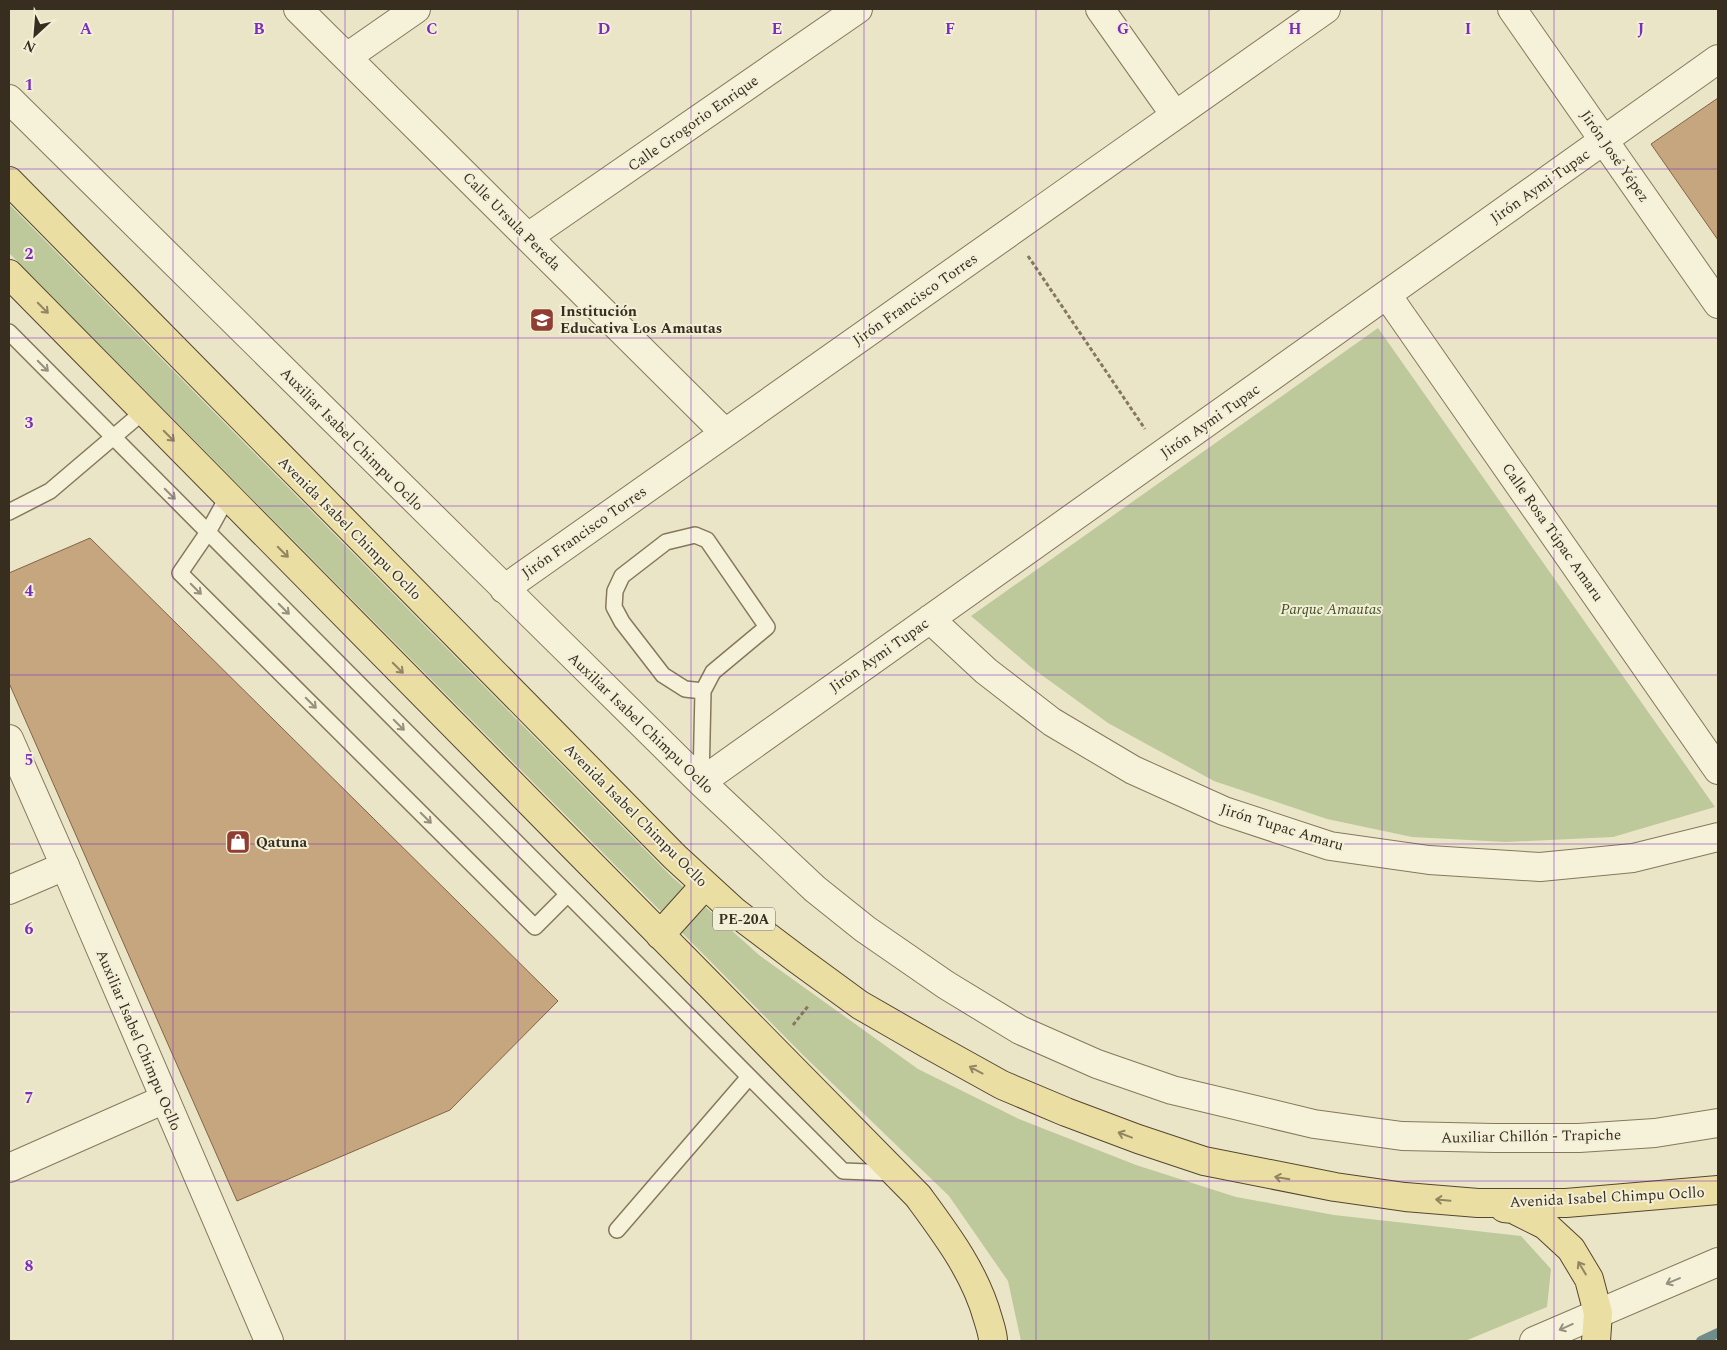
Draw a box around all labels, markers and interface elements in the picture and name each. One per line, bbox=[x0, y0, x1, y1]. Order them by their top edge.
north arrow bbox=[10, 10, 60, 60]
text: A bbox=[80, 17, 93, 41]
text: B bbox=[253, 17, 265, 41]
text: C bbox=[426, 17, 438, 41]
text: D bbox=[598, 17, 611, 41]
text: E bbox=[772, 17, 782, 41]
text: F bbox=[945, 17, 955, 41]
text: G bbox=[1117, 17, 1129, 41]
text: H bbox=[1288, 17, 1302, 41]
text: I bbox=[1465, 17, 1471, 41]
text: J bbox=[1638, 17, 1645, 41]
text: N bbox=[20, 34, 39, 58]
street label: Calle Grogorio Enrique bbox=[623, 69, 764, 177]
text: 1 bbox=[25, 73, 33, 97]
street label: Jirón José Yépez bbox=[1574, 105, 1655, 207]
street label: Jirón Aymi Tupac bbox=[1486, 143, 1595, 230]
street label: Calle Ursula Pereda bbox=[457, 167, 567, 276]
text: 2 bbox=[25, 242, 34, 266]
street label: Jirón Francisco Torres bbox=[848, 247, 983, 351]
place label: Institución Educativa Los Amautas bbox=[560, 300, 722, 340]
one-way arrow bbox=[37, 302, 49, 315]
school or university icon: Institución Educativa Los Amautas bbox=[529, 307, 555, 333]
one-way arrow bbox=[37, 360, 49, 372]
street label: Auxiliar Isabel Chimpu Ocllo bbox=[275, 362, 429, 516]
street label: Jirón Aymi Tupac bbox=[1156, 378, 1265, 465]
text: 3 bbox=[25, 411, 34, 435]
one-way arrow bbox=[163, 430, 175, 442]
street label: Avenida Isabel Chimpu Ocllo bbox=[272, 451, 427, 606]
street label: Calle Rosa Túpac Amaru bbox=[1496, 458, 1609, 606]
street label: Jirón Francisco Torres bbox=[517, 480, 652, 584]
one-way arrow bbox=[164, 488, 176, 500]
one-way arrow bbox=[277, 546, 290, 558]
text: 4 bbox=[25, 579, 34, 603]
one-way arrow bbox=[190, 583, 202, 595]
park label: Parque Amautas bbox=[1280, 598, 1382, 621]
one-way arrow bbox=[278, 603, 291, 615]
street label: Jirón Aymi Tupac bbox=[825, 612, 934, 699]
street label: Auxiliar Isabel Chimpu Ocllo bbox=[562, 647, 719, 799]
one-way arrow bbox=[391, 662, 404, 674]
one-way arrow bbox=[305, 697, 317, 710]
one-way arrow bbox=[393, 718, 405, 731]
street label: Avenida Isabel Chimpu Ocllo bbox=[558, 738, 713, 893]
text: 5 bbox=[25, 748, 33, 772]
street label: Jirón Tupac Amaru bbox=[1217, 798, 1346, 857]
one-way arrow bbox=[420, 812, 432, 824]
shop icon: Qatuna bbox=[225, 829, 251, 855]
place label: Qatuna bbox=[256, 831, 307, 854]
road number: PE-20A bbox=[713, 908, 775, 931]
text: 6 bbox=[25, 917, 34, 941]
street label: Auxiliar Isabel Chimpu Ocllo bbox=[90, 946, 187, 1135]
one-way arrow bbox=[970, 1065, 984, 1075]
text: 7 bbox=[25, 1086, 34, 1110]
street label: Auxiliar Chillón - Trapiche bbox=[1441, 1123, 1621, 1150]
one-way arrow bbox=[1118, 1130, 1134, 1139]
one-way arrow bbox=[1274, 1172, 1290, 1182]
street label: Avenida Isabel Chimpu Ocllo bbox=[1509, 1181, 1705, 1214]
one-way arrow bbox=[1435, 1195, 1451, 1205]
text: 8 bbox=[25, 1254, 34, 1278]
one-way arrow bbox=[1576, 1261, 1586, 1275]
one-way arrow bbox=[1666, 1277, 1681, 1287]
one-way arrow bbox=[1559, 1323, 1574, 1333]

